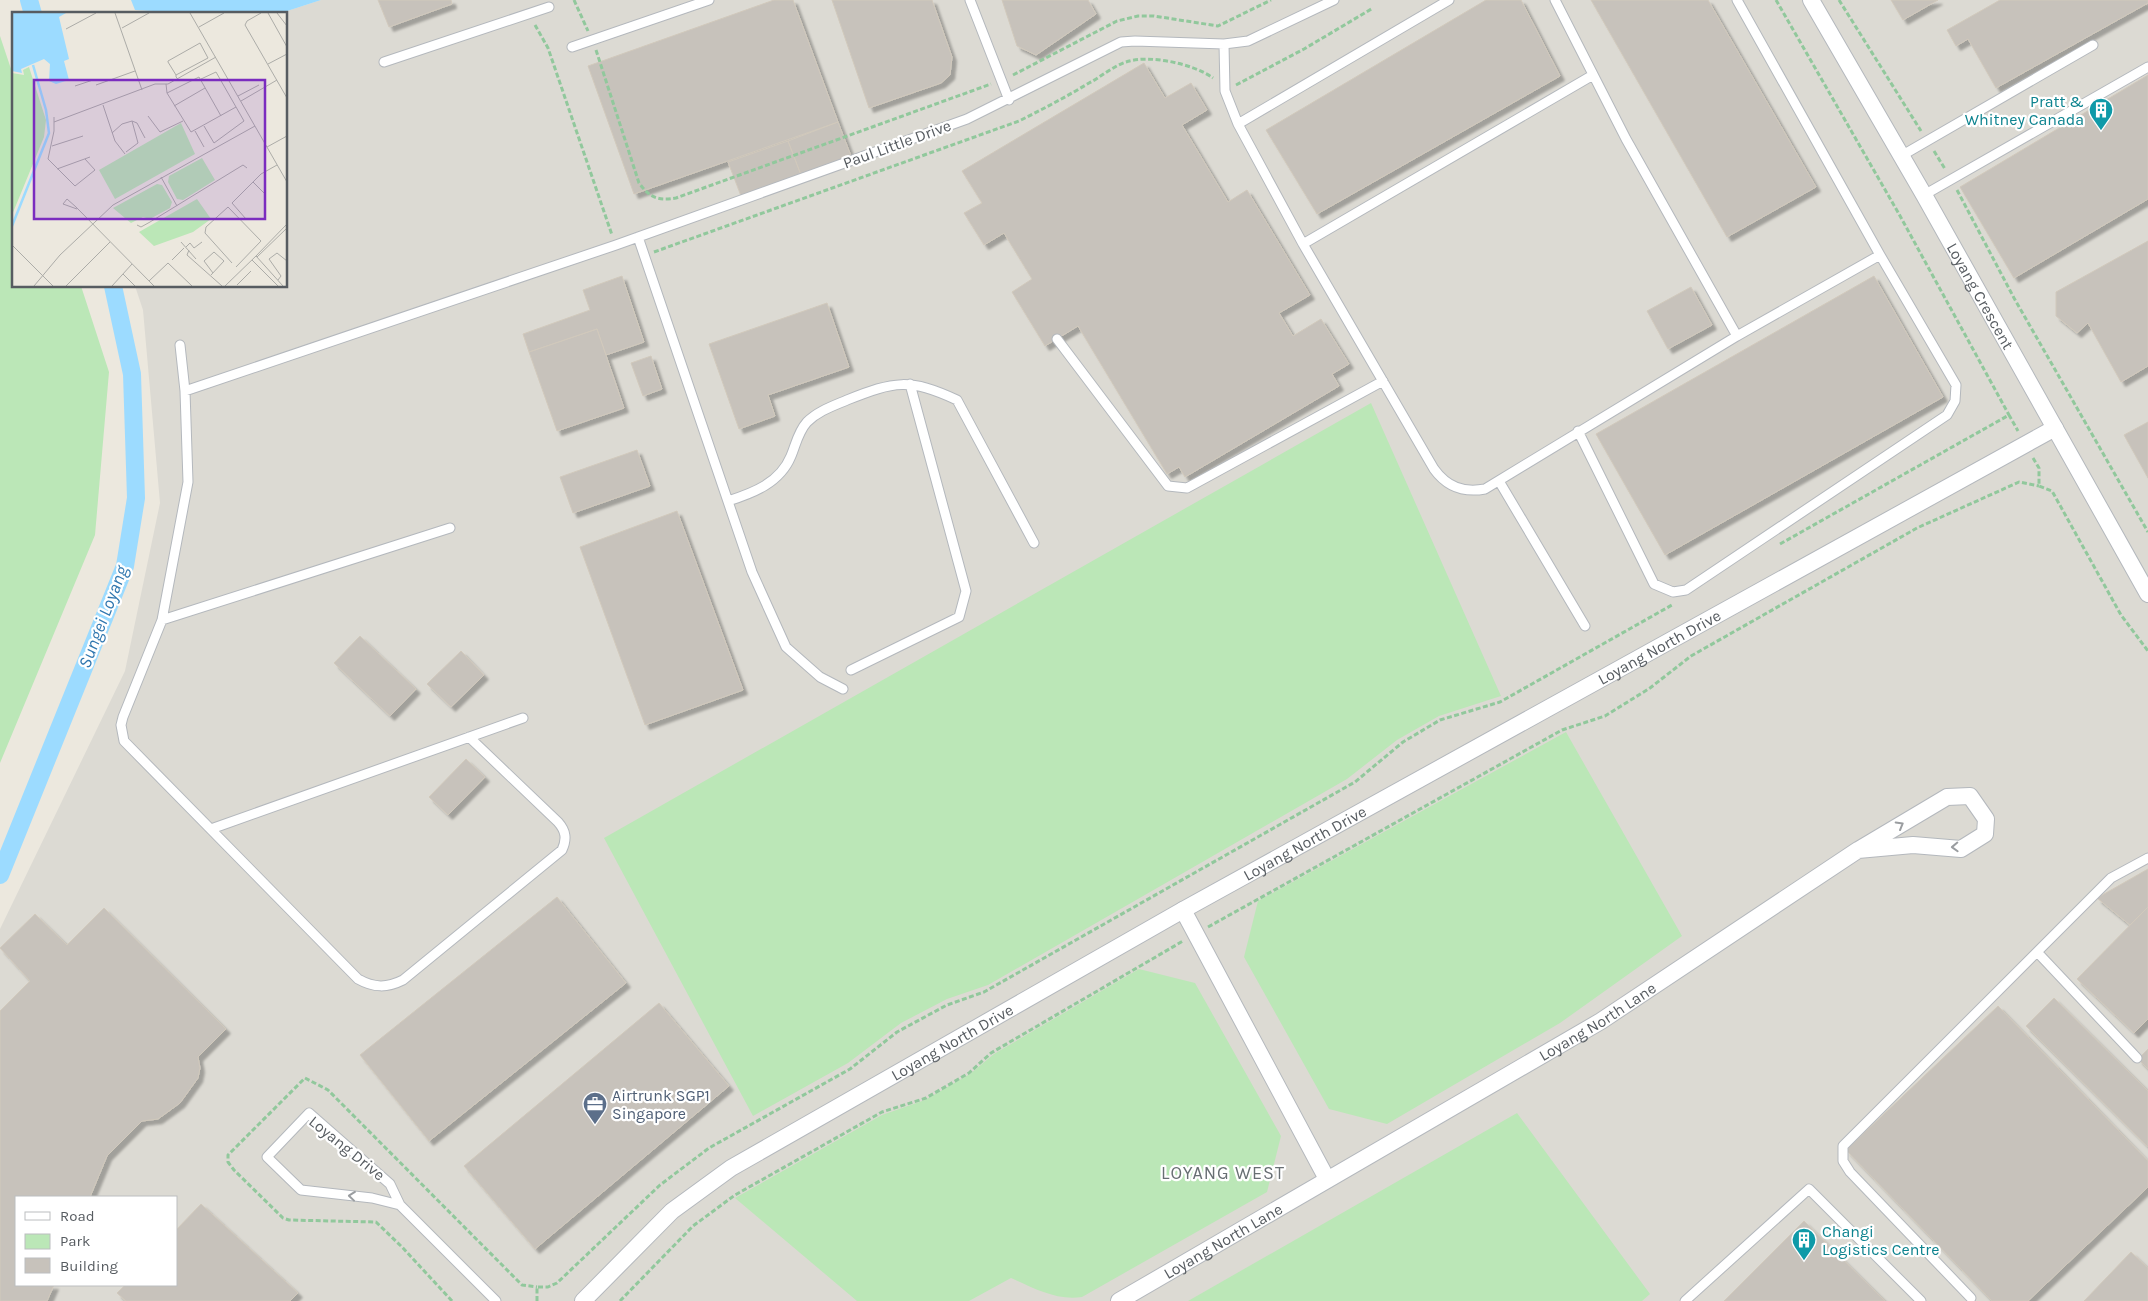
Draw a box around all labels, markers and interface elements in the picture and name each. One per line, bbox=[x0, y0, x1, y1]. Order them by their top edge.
inset map bbox=[12, 12, 288, 288]
place label: Pratt & Whitney Canada bbox=[1965, 92, 2084, 129]
building icon: Pratt & Whitney Canada bbox=[2088, 97, 2114, 131]
street label: Paul Little Drive bbox=[840, 116, 954, 172]
street label: Loyang Crescent bbox=[1943, 239, 2018, 353]
water label: Sungei Loyang bbox=[73, 562, 133, 671]
street label: Loyang North Drive bbox=[1594, 605, 1724, 688]
street label: Loyang North Drive bbox=[1240, 801, 1369, 884]
one-way arrow bbox=[1894, 821, 1903, 831]
one-way arrow bbox=[1951, 842, 1959, 853]
street label: Loyang North Lane bbox=[1535, 978, 1659, 1065]
street label: Loyang North Drive bbox=[888, 1000, 1016, 1084]
place label: Airtrunk SGP1 Singapore bbox=[612, 1086, 710, 1123]
office icon: Airtrunk SGP1 Singapore bbox=[582, 1091, 608, 1125]
street label: Loyang Drive bbox=[305, 1112, 389, 1184]
district label: LOYANG WEST bbox=[1161, 1162, 1285, 1184]
one-way arrow bbox=[348, 1191, 356, 1202]
legend bbox=[15, 1196, 178, 1286]
street label: Loyang North Lane bbox=[1160, 1199, 1286, 1283]
text: Road bbox=[60, 1207, 95, 1225]
place label: Changi Logistics Centre bbox=[1822, 1222, 1939, 1259]
building icon: Changi Logistics Centre bbox=[1791, 1227, 1817, 1261]
text: Park bbox=[60, 1232, 90, 1250]
text: Building bbox=[60, 1257, 118, 1275]

